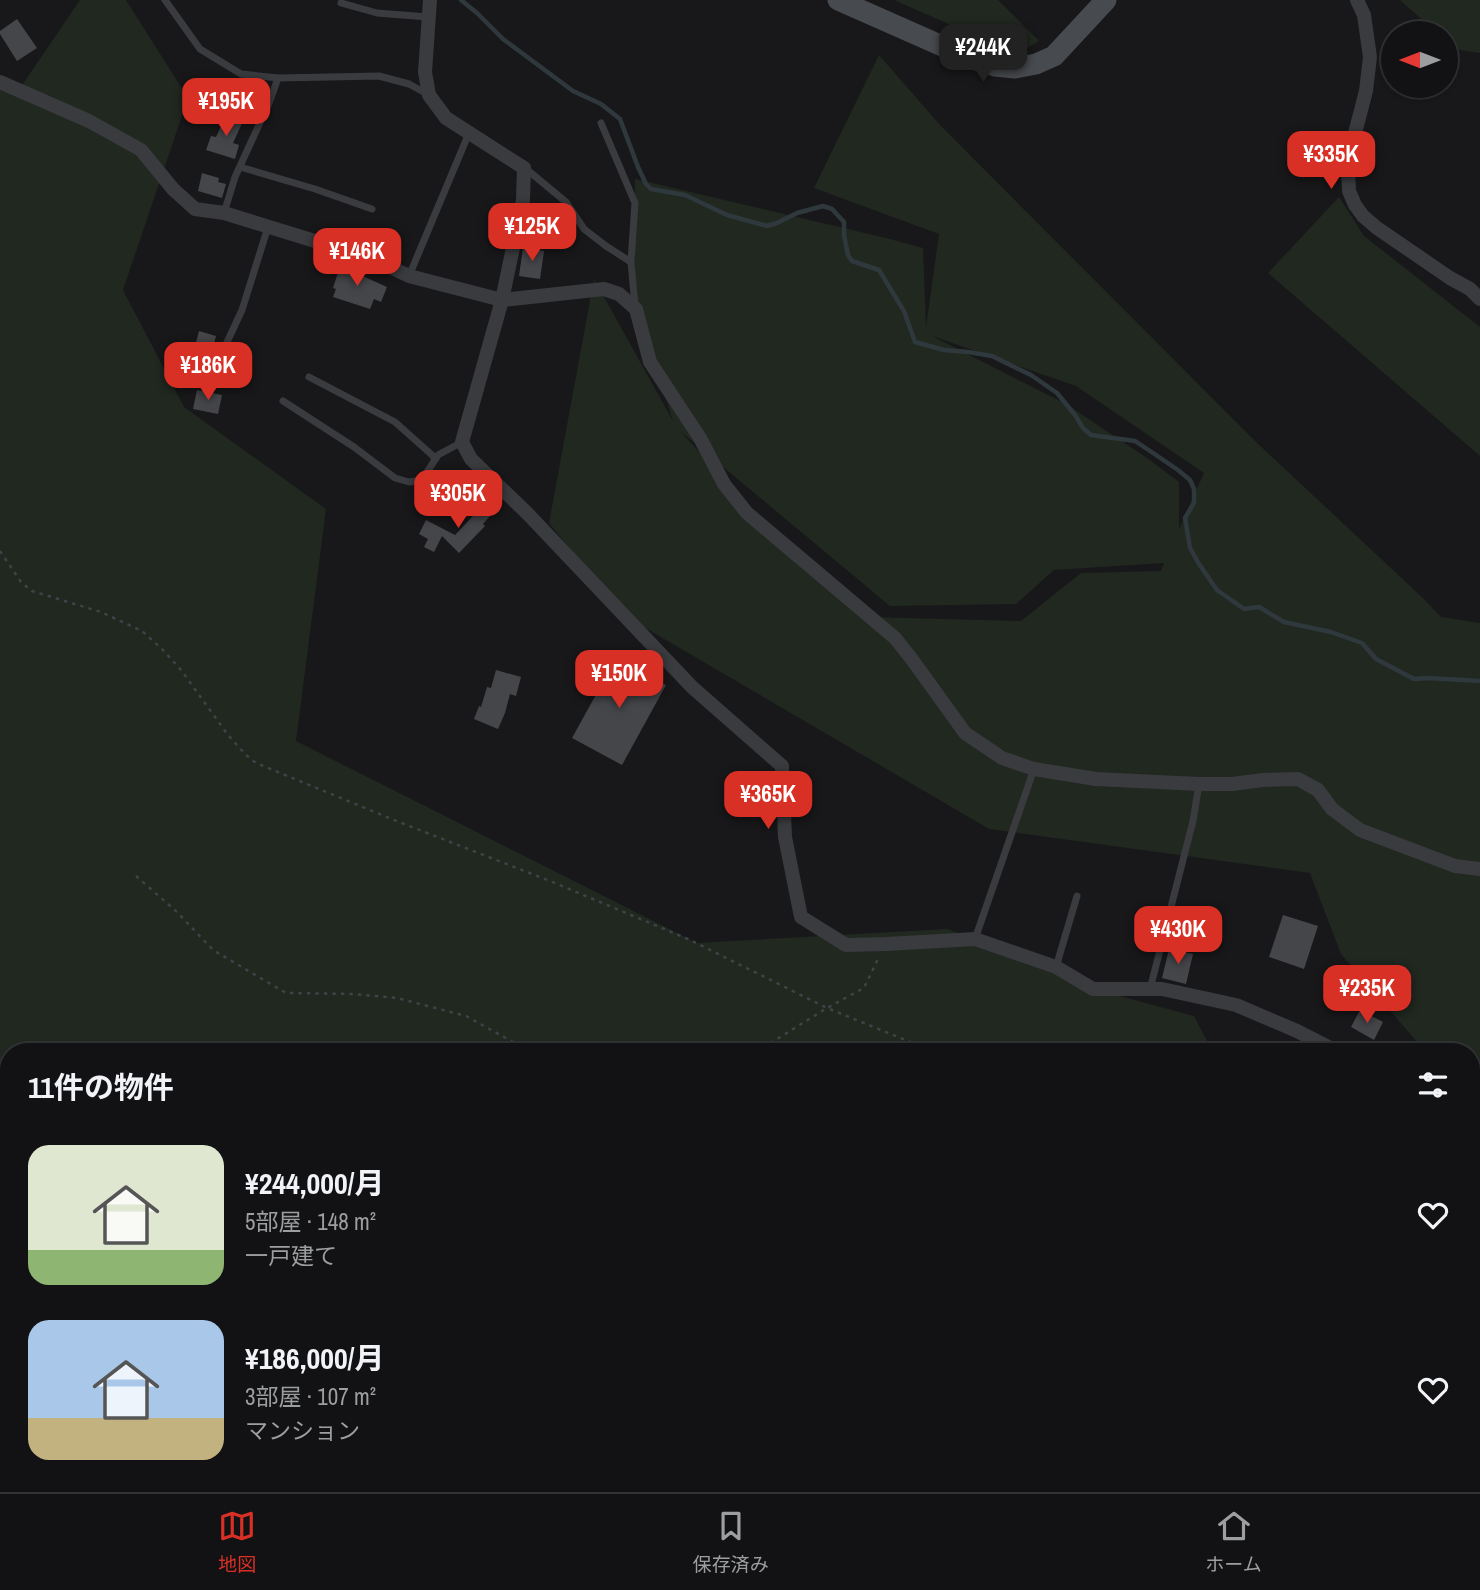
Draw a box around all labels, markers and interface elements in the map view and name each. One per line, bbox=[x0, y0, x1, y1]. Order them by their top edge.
north arrow bbox=[1381, 21, 1458, 98]
map controls bbox=[1381, 21, 1458, 98]
pin: ¥244K bbox=[934, 24, 1032, 84]
text: ¥244K bbox=[955, 31, 1011, 62]
pin: ¥195K bbox=[177, 78, 275, 138]
text: ¥195K bbox=[198, 85, 254, 116]
pin: ¥335K bbox=[1282, 132, 1380, 191]
text: ¥335K bbox=[1303, 138, 1359, 169]
pin: ¥125K bbox=[483, 204, 581, 263]
text: ¥125K bbox=[504, 210, 560, 241]
pin: ¥146K bbox=[308, 229, 406, 288]
text: ¥146K bbox=[329, 235, 385, 266]
pin: ¥186K bbox=[159, 342, 257, 402]
text: ¥186K bbox=[180, 349, 236, 380]
pin: ¥305K bbox=[409, 470, 507, 530]
text: ¥305K bbox=[430, 477, 486, 508]
pin: ¥150K bbox=[570, 650, 668, 710]
text: ¥150K bbox=[591, 657, 647, 688]
pin: ¥365K bbox=[719, 772, 817, 831]
text: ¥365K bbox=[740, 778, 796, 809]
pin: ¥430K bbox=[1129, 906, 1227, 966]
text: ¥430K bbox=[1150, 913, 1206, 944]
pin: ¥235K bbox=[1318, 965, 1416, 1025]
text: ¥235K bbox=[1339, 972, 1395, 1003]
icon: filters bbox=[1414, 1066, 1452, 1104]
text: 11件の物件 bbox=[28, 1067, 174, 1107]
text: ¥244,000/月 bbox=[245, 1163, 384, 1203]
icon: home bbox=[84, 1173, 168, 1257]
icon: heart bbox=[1414, 1196, 1452, 1234]
text: 5部屋 · 148 m² bbox=[245, 1206, 376, 1237]
text: 一戸建て bbox=[245, 1240, 337, 1271]
text: ¥186,000/月 bbox=[245, 1338, 384, 1378]
icon: home bbox=[84, 1348, 168, 1432]
icon: heart bbox=[1414, 1371, 1452, 1409]
text: 3部屋 · 107 m² bbox=[245, 1381, 376, 1412]
text: マンション bbox=[245, 1415, 360, 1446]
tab: 地図 bbox=[218, 1507, 256, 1577]
tab: 保存済み bbox=[693, 1507, 769, 1577]
tab: ホーム bbox=[1205, 1507, 1262, 1577]

